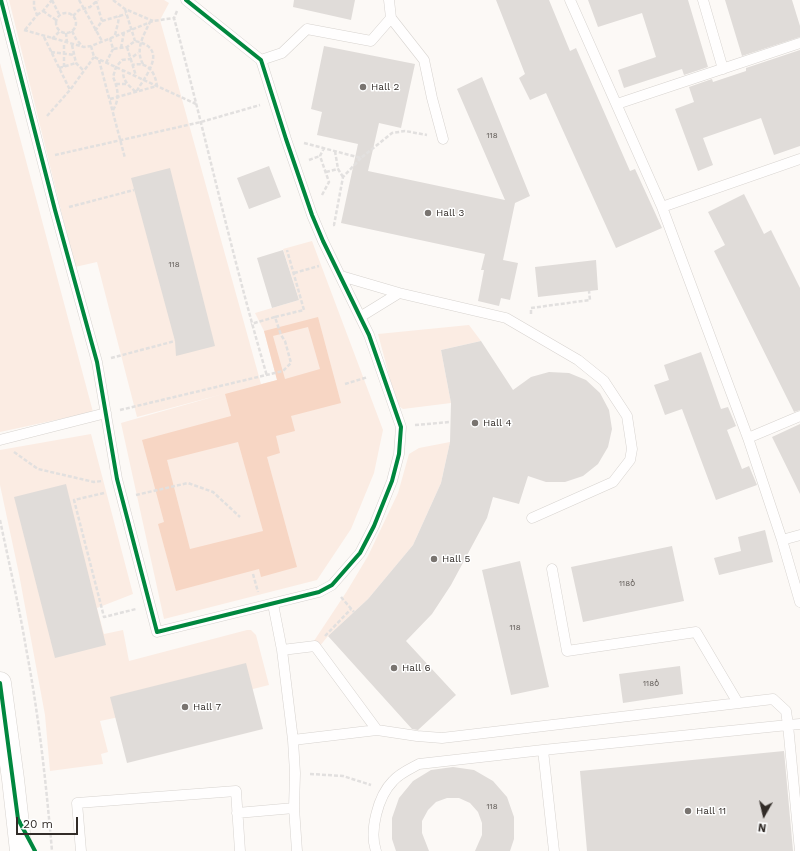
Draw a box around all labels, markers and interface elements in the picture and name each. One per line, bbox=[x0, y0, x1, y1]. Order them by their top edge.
place label: Hall 2 bbox=[371, 81, 399, 93]
marker: Hall 2 bbox=[358, 82, 368, 92]
house number: 118 bbox=[486, 131, 498, 141]
place label: Hall 3 bbox=[436, 207, 464, 219]
marker: Hall 3 bbox=[423, 208, 433, 218]
house number: 118 bbox=[168, 260, 180, 270]
place label: Hall 4 bbox=[483, 417, 512, 429]
marker: Hall 4 bbox=[470, 418, 480, 428]
place label: Hall 5 bbox=[442, 553, 470, 565]
marker: Hall 5 bbox=[429, 554, 439, 564]
house number: 118ბ bbox=[619, 579, 635, 589]
house number: 118 bbox=[509, 623, 521, 633]
place label: Hall 6 bbox=[402, 662, 431, 674]
marker: Hall 6 bbox=[389, 663, 399, 673]
house number: 118ბ bbox=[643, 679, 659, 689]
place label: Hall 7 bbox=[193, 701, 221, 713]
marker: Hall 7 bbox=[180, 702, 190, 712]
north arrow bbox=[744, 795, 784, 835]
house number: 118 bbox=[486, 802, 498, 812]
place label: Hall 11 bbox=[696, 805, 726, 817]
marker: Hall 11 bbox=[683, 806, 693, 816]
scale bar bbox=[18, 809, 80, 835]
text: 20 m bbox=[23, 817, 53, 831]
text: N bbox=[757, 820, 767, 834]

